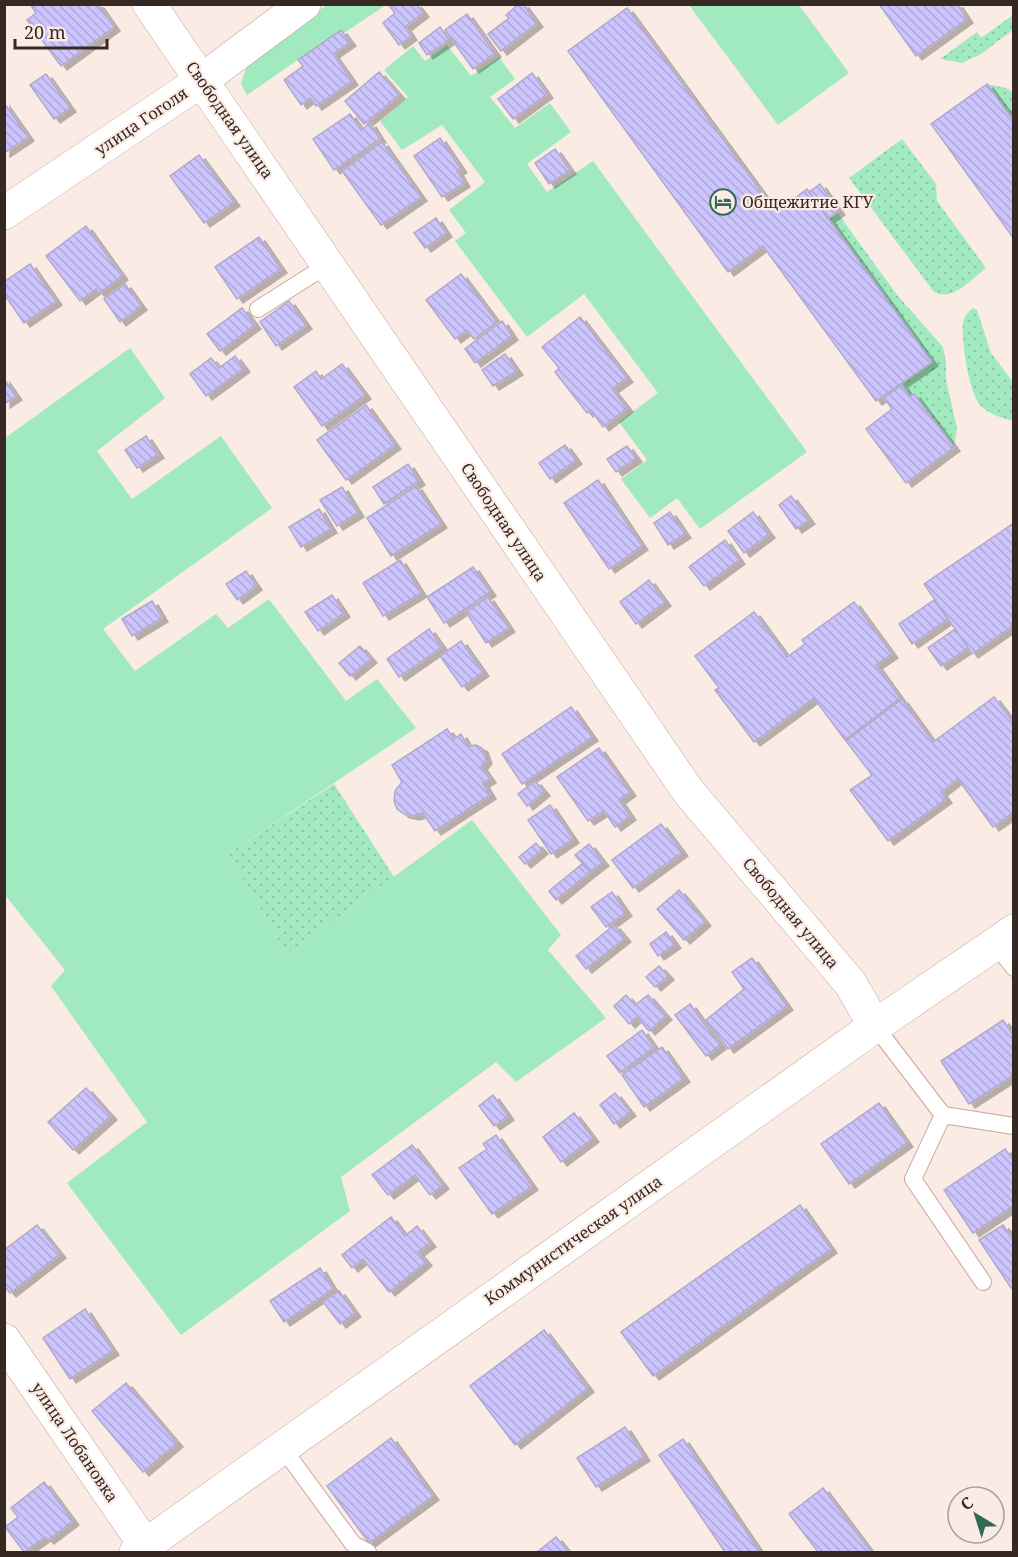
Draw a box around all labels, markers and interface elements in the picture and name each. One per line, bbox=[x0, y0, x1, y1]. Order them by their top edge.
scale bar bbox=[15, 12, 106, 50]
text: 20 m bbox=[24, 20, 66, 44]
street label: Свободная улица bbox=[181, 57, 279, 183]
street label: улица Гоголя bbox=[90, 82, 192, 160]
hotel icon: Общежитие КГУ bbox=[708, 187, 738, 217]
place label: Общежитие КГУ bbox=[742, 191, 874, 213]
street label: Свободная улица bbox=[456, 458, 552, 586]
street label: Свободная улица bbox=[738, 853, 844, 973]
street label: Коммунистическая улица bbox=[480, 1170, 666, 1310]
street label: улица Лобановка bbox=[27, 1378, 123, 1506]
north arrow bbox=[946, 1485, 1006, 1545]
text: С bbox=[956, 1491, 978, 1515]

